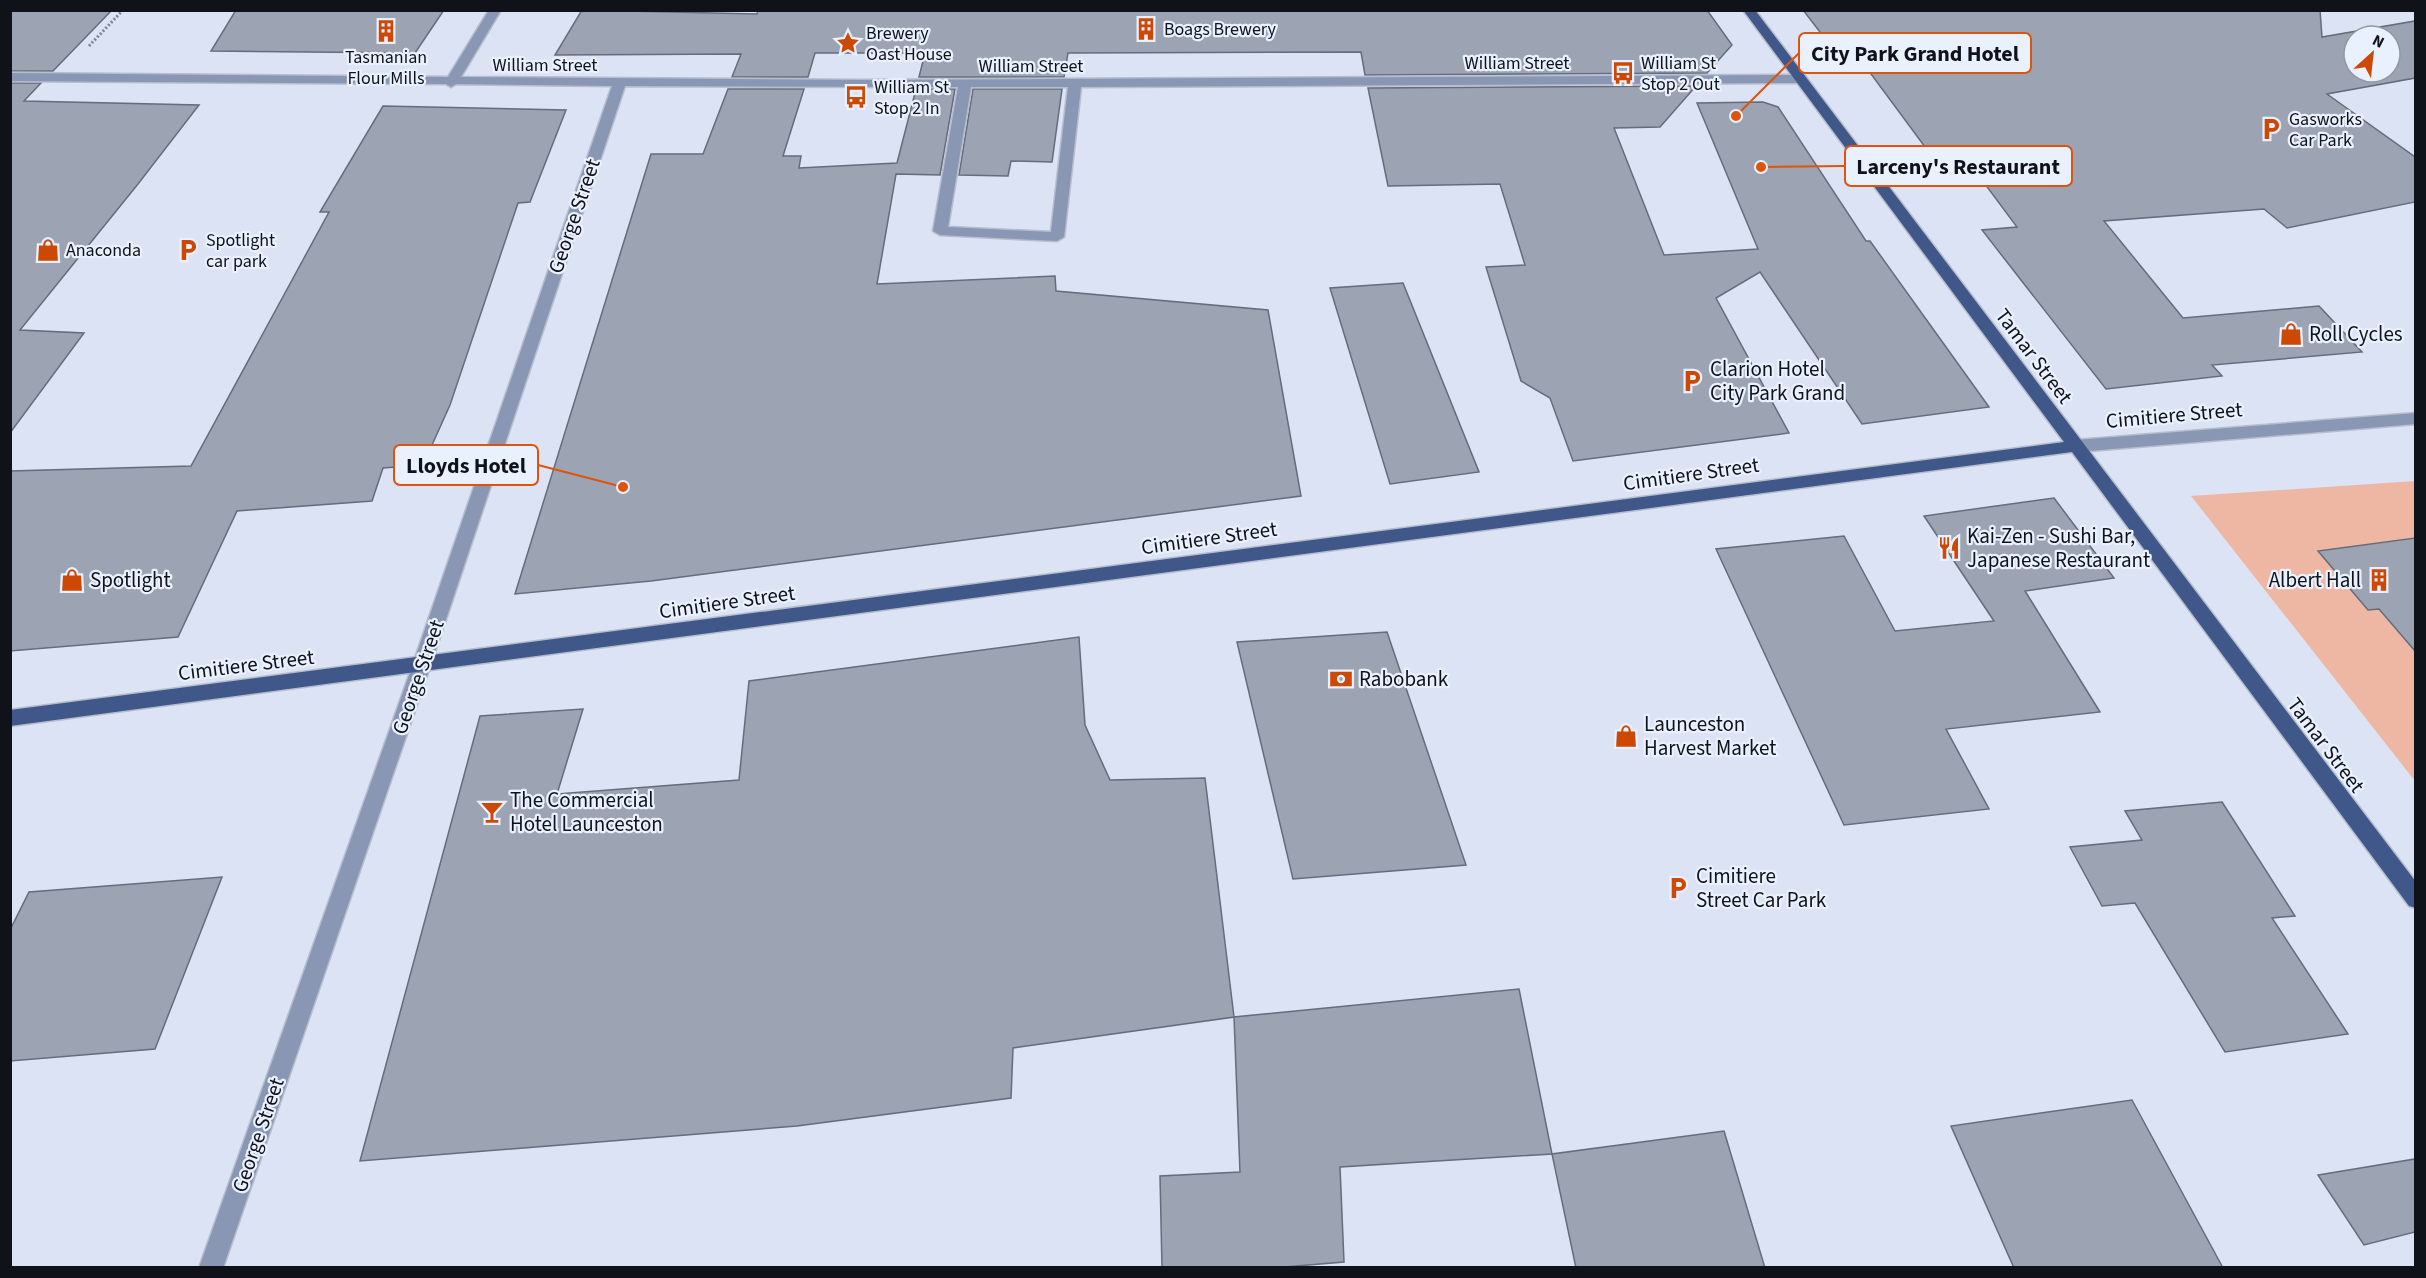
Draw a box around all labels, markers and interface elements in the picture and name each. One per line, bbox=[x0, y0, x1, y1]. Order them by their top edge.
building icon: Boags Brewery bbox=[1133, 16, 1159, 42]
place label: Boags Brewery bbox=[1164, 17, 1277, 42]
building icon: Tasmanian Flour Mills bbox=[373, 18, 399, 44]
place label: Brewery Oast House bbox=[866, 21, 952, 67]
north arrow bbox=[2342, 24, 2402, 84]
text: N bbox=[2369, 29, 2388, 54]
place icon: Brewery Oast House bbox=[835, 30, 861, 56]
callout: City Park Grand Hotel bbox=[1799, 33, 2031, 73]
text: City Park Grand Hotel bbox=[1811, 38, 2020, 70]
place label: Tasmanian Flour Mills bbox=[345, 45, 427, 91]
street label: William Street bbox=[1465, 51, 1569, 76]
place label: William St Stop 2 Out bbox=[1641, 51, 1720, 97]
street label: William Street bbox=[493, 53, 597, 78]
street label: William Street bbox=[979, 54, 1083, 79]
bus stop icon: William St Stop 2 Out bbox=[1610, 60, 1636, 86]
place label: William St Stop 2 In bbox=[874, 75, 949, 121]
bus stop icon: William St Stop 2 In bbox=[843, 84, 869, 110]
place label: Gasworks Car Park bbox=[2289, 107, 2362, 153]
parking icon: Gasworks Car Park bbox=[2258, 116, 2284, 142]
callout: Larceny's Restaurant bbox=[1845, 146, 2072, 186]
text: Larceny's Restaurant bbox=[1856, 151, 2060, 183]
street label: George Street bbox=[540, 155, 608, 277]
place label: Spotlight car park bbox=[206, 228, 275, 274]
shop icon: Anaconda bbox=[35, 237, 61, 263]
parking icon: Spotlight car park bbox=[175, 237, 201, 263]
place label: Anaconda bbox=[66, 238, 141, 263]
street label: Tamar Street bbox=[1988, 302, 2080, 410]
place label: Roll Cycles bbox=[2309, 319, 2403, 349]
shop icon: Roll Cycles bbox=[2278, 321, 2304, 347]
place label: Clarion Hotel City Park Grand bbox=[1710, 354, 1845, 408]
parking icon: Clarion Hotel City Park Grand bbox=[1679, 368, 1705, 394]
street label: Cimitiere Street bbox=[2105, 394, 2243, 436]
callout: Lloyds Hotel bbox=[394, 445, 538, 485]
text: Lloyds Hotel bbox=[406, 450, 527, 482]
street label: Cimitiere Street bbox=[1621, 450, 1761, 498]
street label: Cimitiere Street bbox=[1139, 514, 1279, 562]
place label: Kai-Zen - Sushi Bar, Japanese Restaurant bbox=[1967, 521, 2150, 575]
restaurant icon: Kai-Zen - Sushi Bar, Japanese Restaurant bbox=[1936, 535, 1962, 561]
place label: Spotlight bbox=[90, 565, 171, 595]
place label: Albert Hall bbox=[2269, 565, 2361, 595]
shop icon: Spotlight bbox=[59, 567, 85, 593]
building icon: Albert Hall bbox=[2366, 567, 2392, 593]
street label: Cimitiere Street bbox=[657, 578, 797, 626]
street label: George Street bbox=[384, 616, 452, 738]
street label: Cimitiere Street bbox=[176, 642, 316, 688]
place label: Rabobank bbox=[1359, 664, 1449, 694]
bank icon: Rabobank bbox=[1328, 666, 1354, 692]
street label: Tamar Street bbox=[2280, 691, 2372, 799]
place label: Launceston Harvest Market bbox=[1644, 709, 1776, 763]
shop icon: Launceston Harvest Market bbox=[1613, 723, 1639, 749]
place label: The Commercial Hotel Launceston bbox=[510, 785, 663, 839]
bar icon: The Commercial Hotel Launceston bbox=[479, 799, 505, 825]
place label: Cimitiere Street Car Park bbox=[1696, 861, 1827, 915]
parking icon: Cimitiere Street Car Park bbox=[1665, 875, 1691, 901]
street label: George Street bbox=[224, 1074, 292, 1196]

